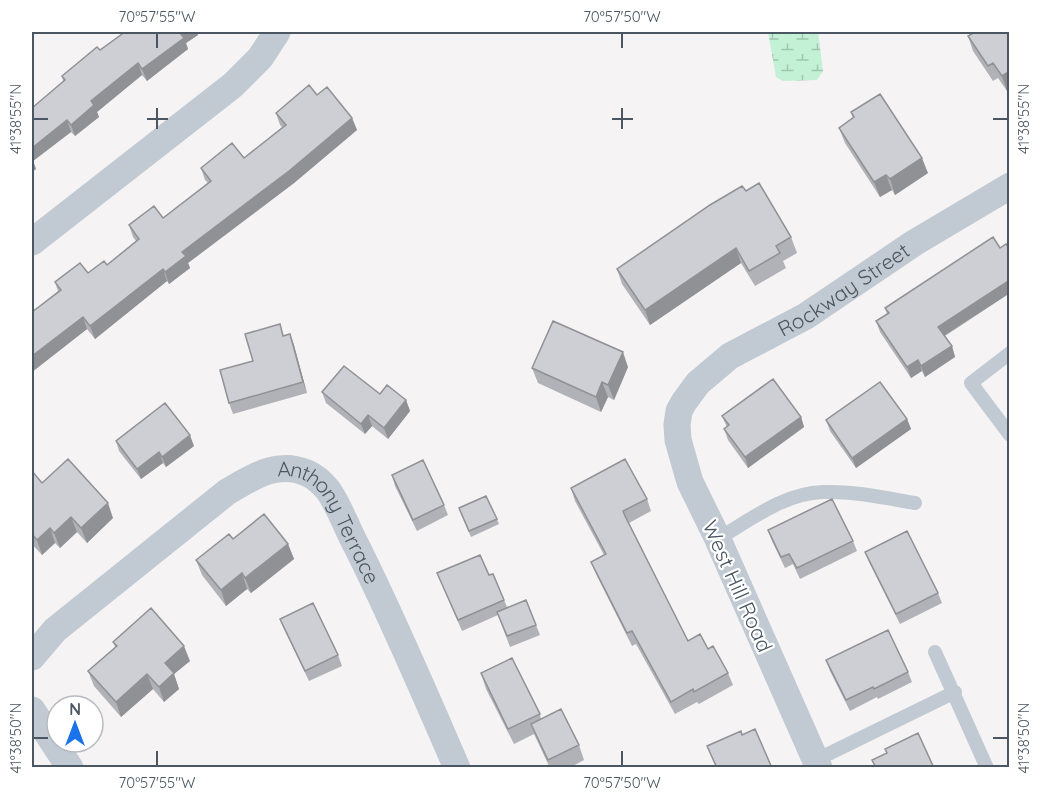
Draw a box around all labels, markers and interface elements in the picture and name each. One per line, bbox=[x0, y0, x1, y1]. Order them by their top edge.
text: 70°57'55"W bbox=[119, 7, 196, 26]
text: 70°57'50"W bbox=[583, 7, 661, 26]
text: 41°38'55"N bbox=[6, 84, 25, 154]
text: 41°38'55"N bbox=[1014, 84, 1033, 154]
street label: Rockway Street bbox=[773, 237, 914, 342]
street label: Anthony Terrace bbox=[277, 455, 386, 588]
street label: West Hill Road bbox=[697, 516, 779, 656]
north arrow bbox=[45, 694, 105, 754]
text: N bbox=[69, 699, 81, 719]
text: 41°38'50"N bbox=[6, 703, 25, 773]
text: 41°38'50"N bbox=[1014, 703, 1033, 773]
text: 70°57'55"W bbox=[119, 773, 196, 792]
text: 70°57'50"W bbox=[583, 773, 661, 792]

